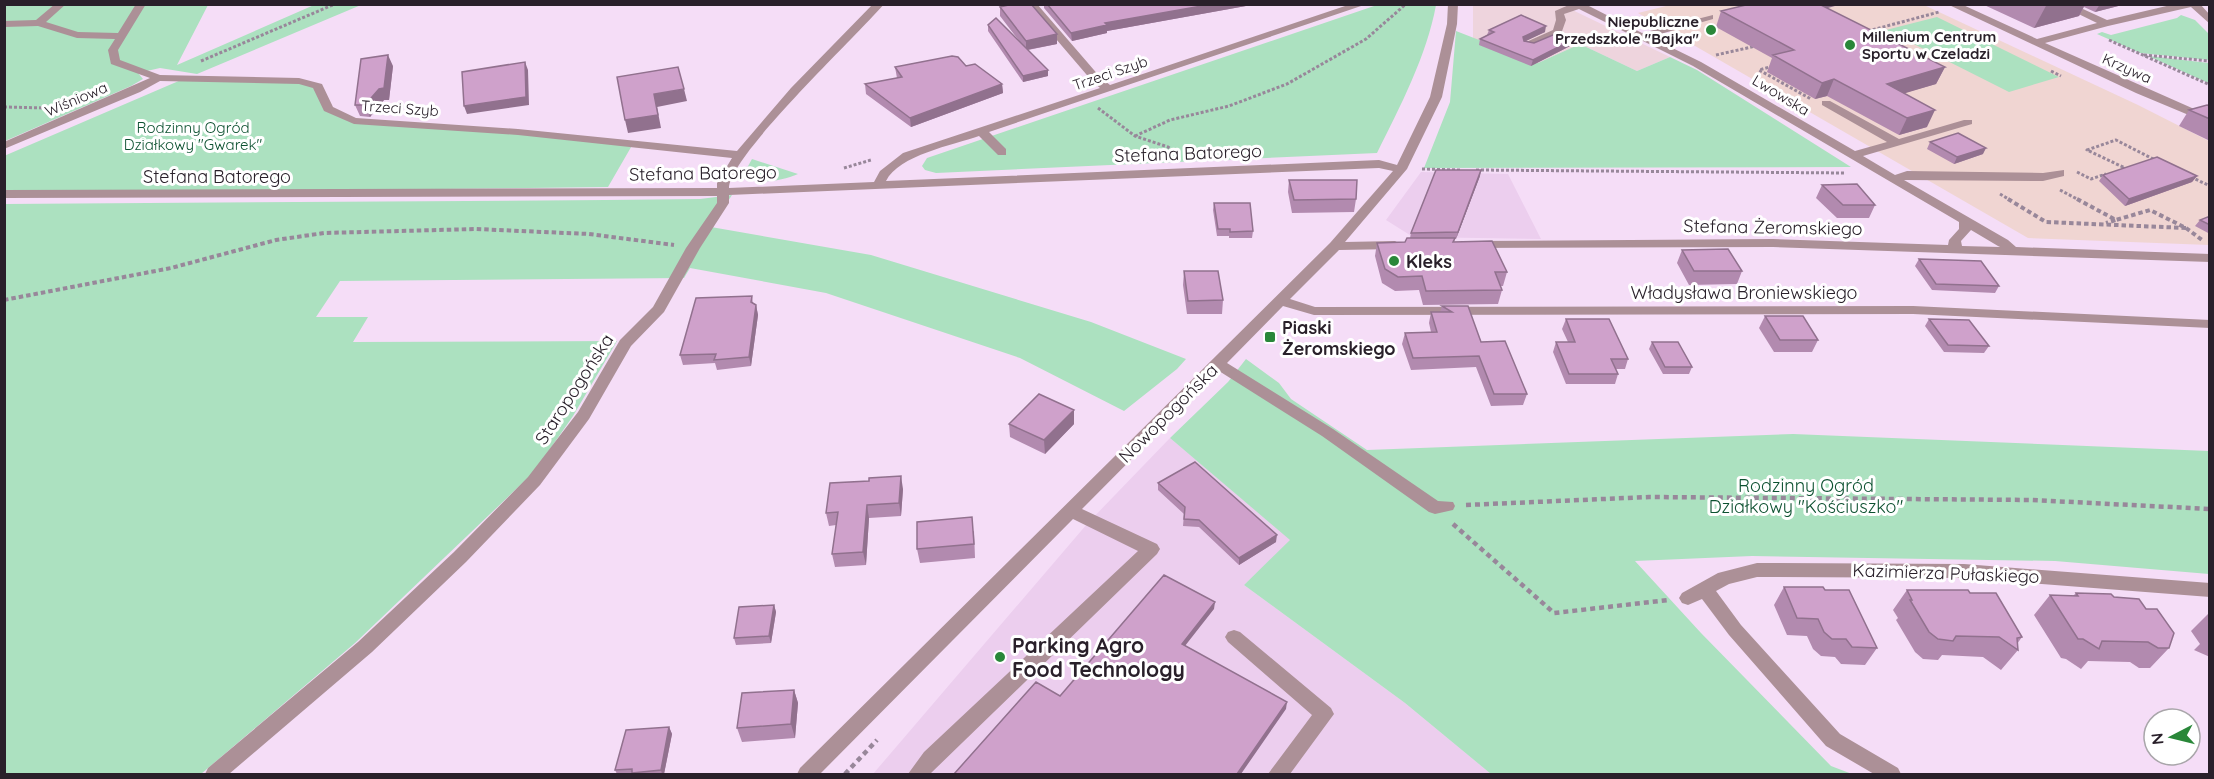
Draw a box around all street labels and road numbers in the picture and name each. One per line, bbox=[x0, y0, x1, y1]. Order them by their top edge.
street label: Krzywa bbox=[2099, 49, 2155, 87]
street label: Trzeci Szyb bbox=[1070, 51, 1150, 95]
street label: Lwowska bbox=[1749, 70, 1813, 120]
street label: Wiśniowa bbox=[42, 77, 110, 121]
street label: Trzeci Szyb bbox=[361, 96, 439, 120]
street label: Stefana Batorego bbox=[1114, 139, 1262, 167]
street label: Stefana Batorego bbox=[629, 160, 777, 186]
street label: Stefana Batorego bbox=[143, 165, 291, 188]
street label: Stefana Żeromskiego bbox=[1683, 214, 1863, 240]
street label: Władysława Broniewskiego bbox=[1631, 281, 1857, 304]
street label: Staropogońska bbox=[530, 329, 618, 449]
street label: Nowopogońska bbox=[1113, 358, 1223, 468]
street label: Kazimierza Pułaskiego bbox=[1852, 558, 2040, 588]

